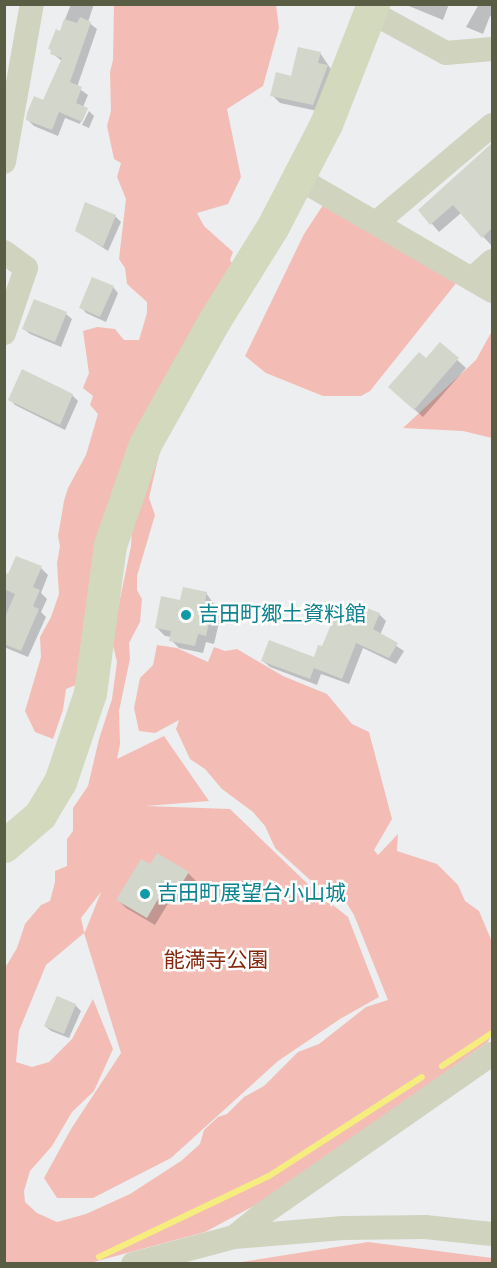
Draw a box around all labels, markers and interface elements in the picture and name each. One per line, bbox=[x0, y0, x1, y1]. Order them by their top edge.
place label: 吉田町郷土資料館 bbox=[198, 602, 366, 628]
marker: 吉田町郷土資料館 bbox=[179, 608, 193, 622]
place label: 吉田町展望台小山城 bbox=[157, 881, 346, 907]
marker: 吉田町展望台小山城 bbox=[138, 887, 152, 901]
park label: 能満寺公園 bbox=[164, 948, 268, 974]

